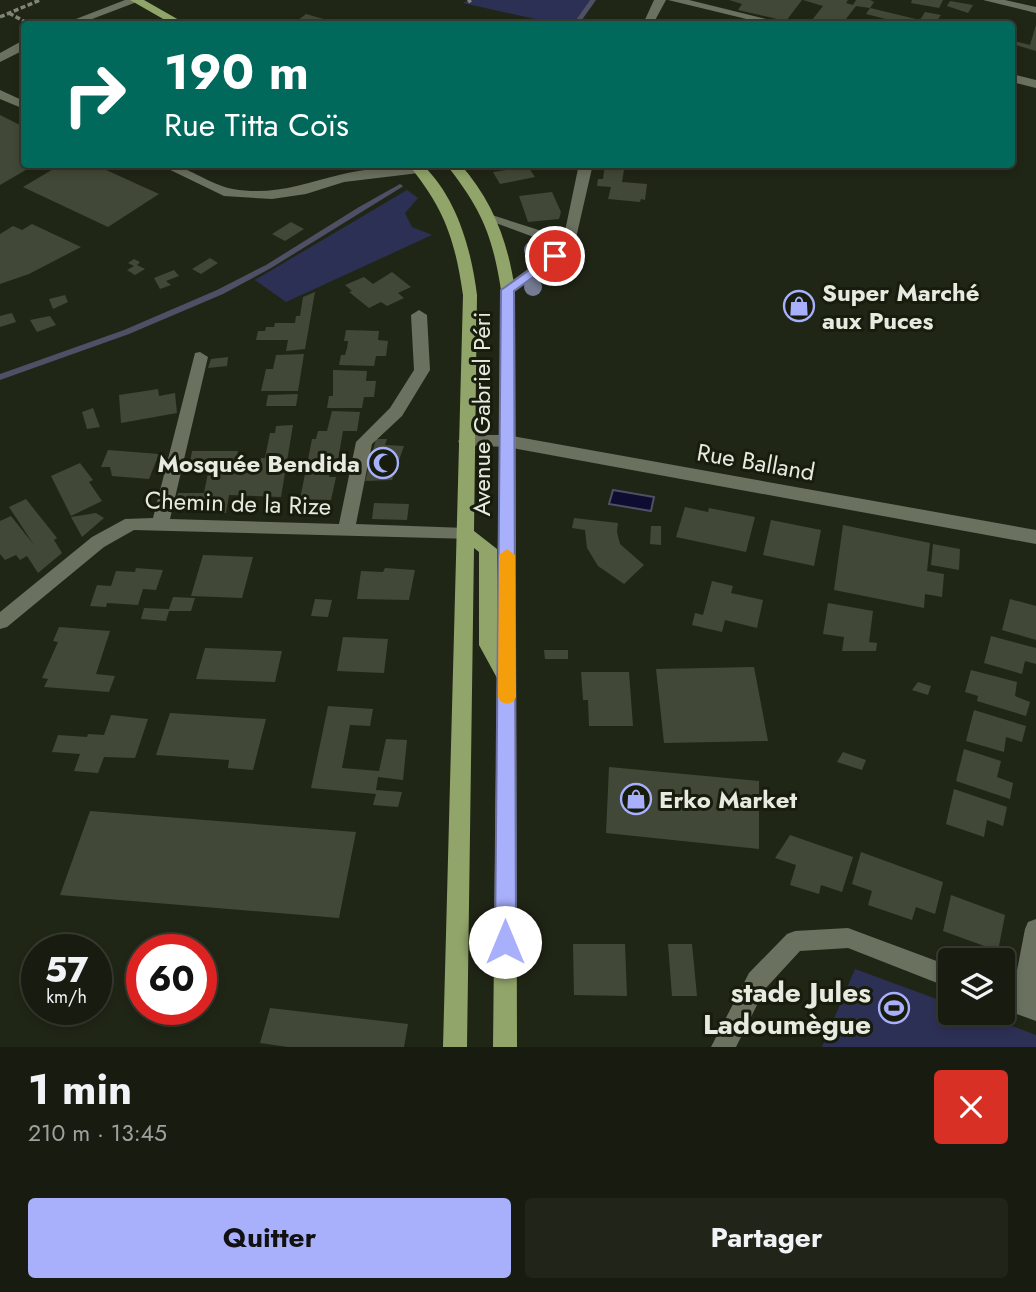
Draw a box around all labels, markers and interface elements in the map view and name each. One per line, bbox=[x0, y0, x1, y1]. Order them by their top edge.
text: 190 m bbox=[164, 37, 309, 107]
icon: right bbox=[49, 49, 140, 140]
text: Rue Titta Coïs bbox=[164, 102, 349, 148]
pin bbox=[525, 226, 585, 286]
icon: arrive bbox=[536, 237, 574, 275]
place label: Super Marché aux Puces bbox=[822, 275, 980, 338]
shop icon: Super Marché aux Puces bbox=[782, 289, 816, 323]
street label: Avenue Gabriel Péri bbox=[464, 312, 499, 516]
street label: Rue Balland bbox=[694, 434, 818, 490]
place label: Mosquée Bendida bbox=[158, 446, 360, 481]
mosque icon: Mosquée Bendida bbox=[366, 446, 400, 480]
street label: Chemin de la Rize bbox=[144, 482, 332, 524]
shop icon: Erko Market bbox=[619, 782, 653, 816]
place label: Erko Market bbox=[659, 782, 798, 817]
position arrow bbox=[468, 905, 542, 979]
speed limit sign: 60 bbox=[126, 934, 217, 1025]
text: 57 bbox=[45, 945, 88, 995]
map controls bbox=[938, 948, 1015, 1025]
button: layers bbox=[938, 948, 1015, 1025]
place label: stade Jules Ladoumègue bbox=[703, 972, 871, 1045]
text: km/h bbox=[46, 984, 87, 1010]
sports icon: stade Jules Ladoumègue bbox=[877, 991, 911, 1025]
text: 1 min bbox=[28, 1059, 132, 1120]
button: close bbox=[934, 1070, 1008, 1144]
text: 210 m · 13:45 bbox=[28, 1116, 167, 1150]
button: Quitter bbox=[28, 1198, 511, 1278]
button: Partager bbox=[525, 1198, 1008, 1278]

